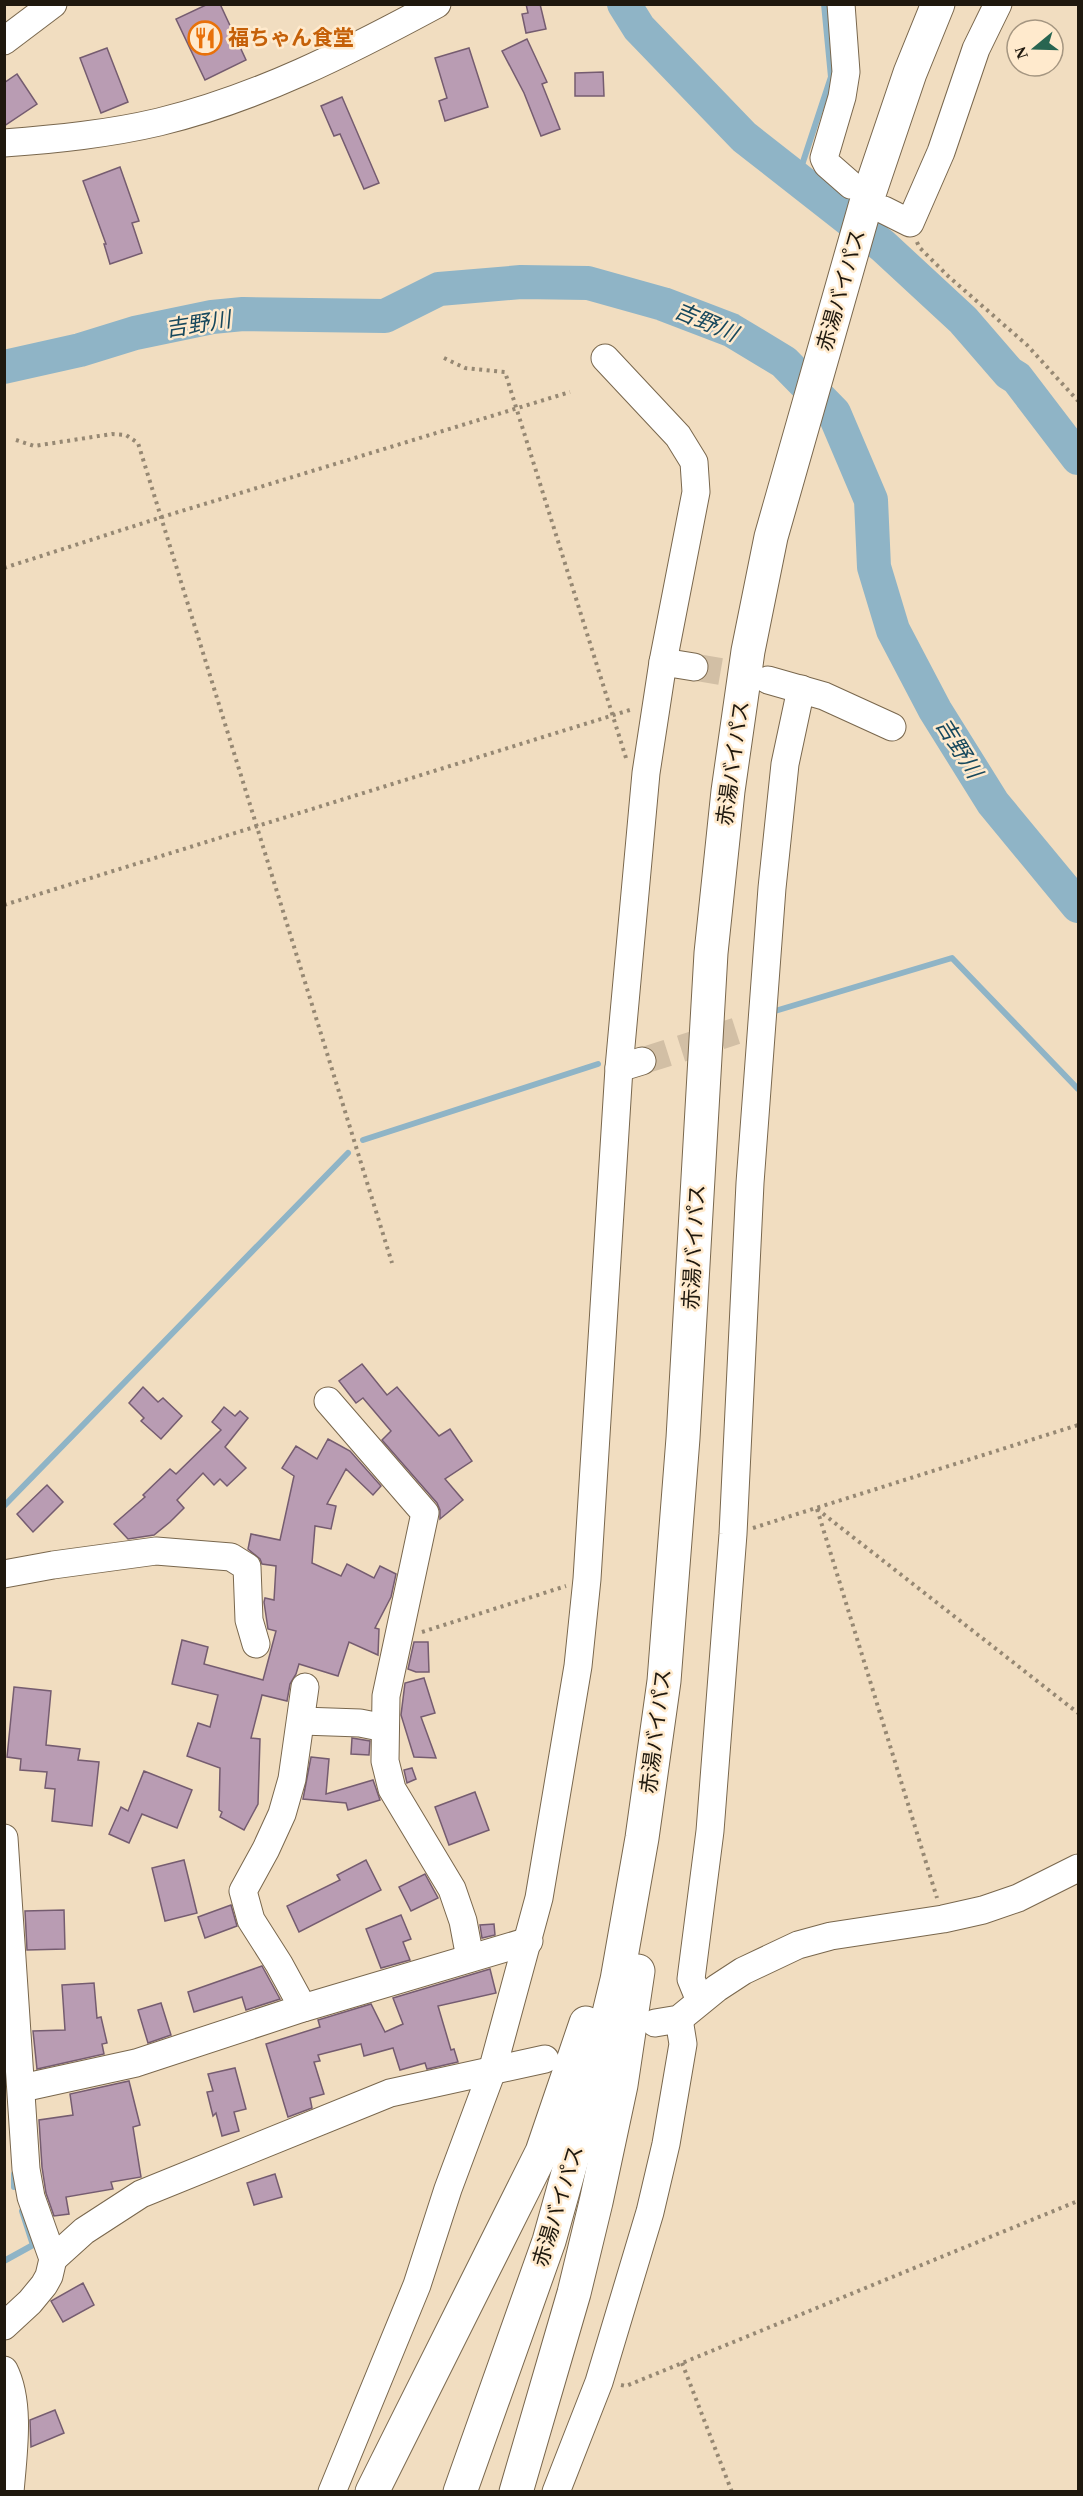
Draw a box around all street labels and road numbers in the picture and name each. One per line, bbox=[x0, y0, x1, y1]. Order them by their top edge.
street label: 赤湯バイパス bbox=[812, 226, 870, 354]
street label: 赤湯バイパス bbox=[712, 699, 754, 827]
street label: 赤湯バイパス bbox=[679, 1184, 709, 1310]
street label: 赤湯バイパス bbox=[636, 1667, 676, 1795]
street label: 赤湯バイパス bbox=[528, 2142, 588, 2270]

